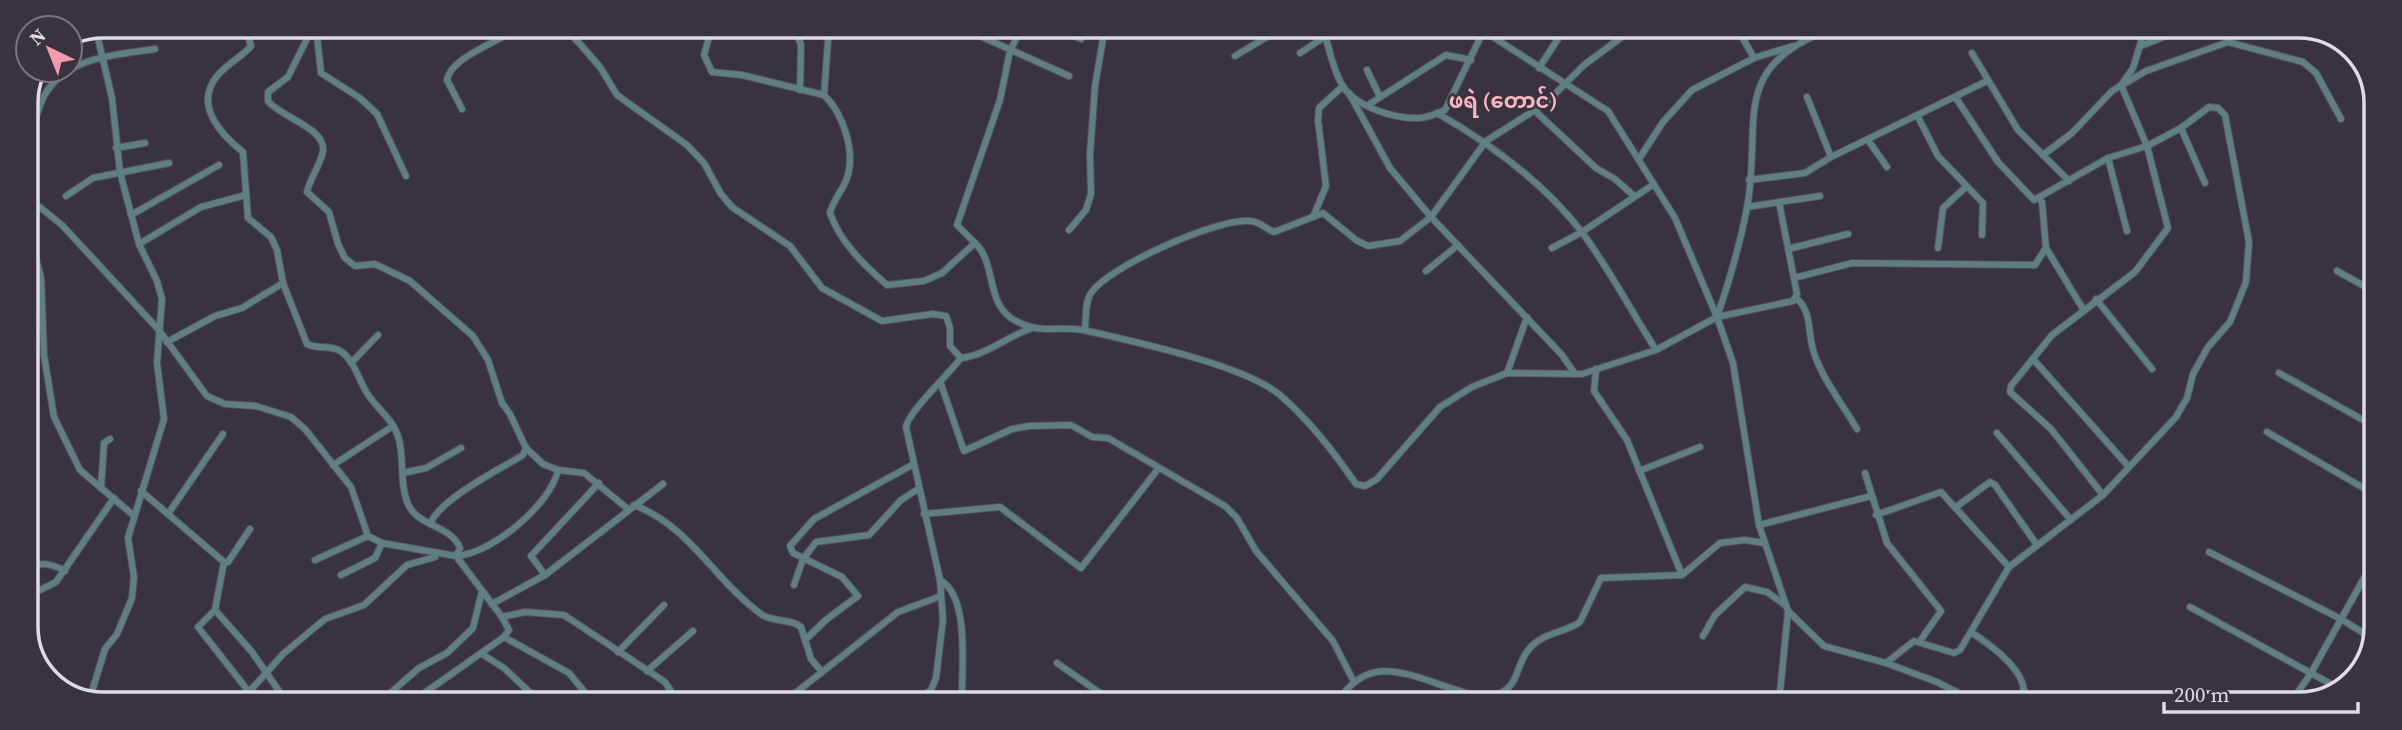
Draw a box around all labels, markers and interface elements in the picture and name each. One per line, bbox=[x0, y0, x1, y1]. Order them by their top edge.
north arrow bbox=[14, 14, 84, 84]
text: N bbox=[23, 22, 51, 51]
district label: ဖရဲ (တောင်) bbox=[1449, 85, 1557, 118]
scale bar bbox=[2164, 670, 2358, 714]
text: 200 m bbox=[2174, 680, 2229, 709]

